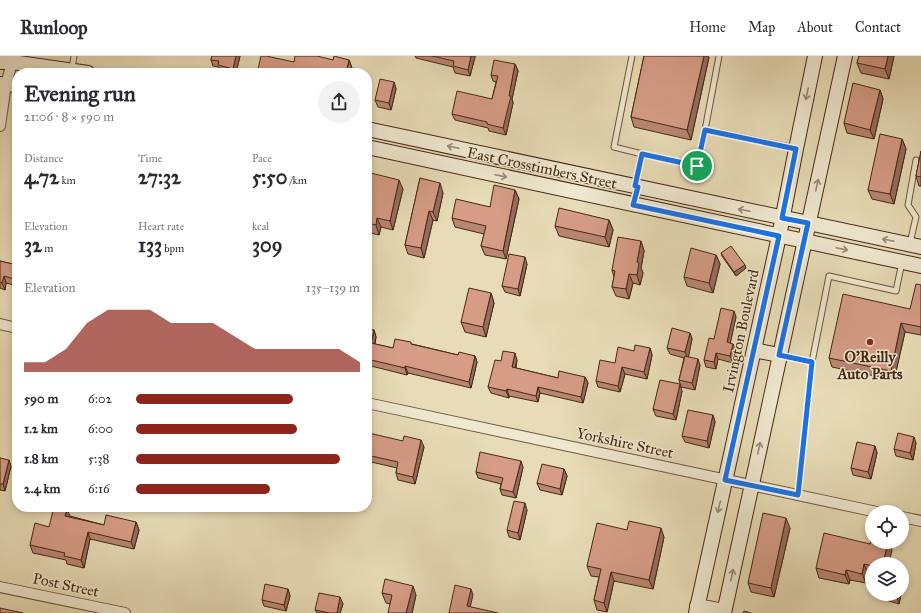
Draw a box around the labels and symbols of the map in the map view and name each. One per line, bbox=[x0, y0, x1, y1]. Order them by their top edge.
one-way arrow bbox=[803, 87, 811, 100]
one-way arrow bbox=[446, 143, 459, 151]
street label: East Crosstimbers Street bbox=[466, 143, 619, 193]
pin bbox=[680, 149, 714, 183]
one-way arrow bbox=[494, 173, 507, 181]
one-way arrow bbox=[813, 179, 821, 192]
one-way arrow bbox=[738, 205, 751, 213]
one-way arrow bbox=[882, 236, 895, 244]
one-way arrow bbox=[835, 246, 848, 254]
street label: Irvington Boulevard bbox=[719, 267, 763, 394]
marker: O'Reilly Auto Parts bbox=[865, 337, 875, 347]
place label: O'Reilly Auto Parts bbox=[836, 348, 903, 383]
street label: Yorkshire Street bbox=[575, 424, 676, 462]
one-way arrow bbox=[756, 442, 764, 455]
one-way arrow bbox=[715, 500, 723, 513]
street label: Post Street bbox=[31, 569, 101, 601]
one-way arrow bbox=[728, 569, 736, 582]

